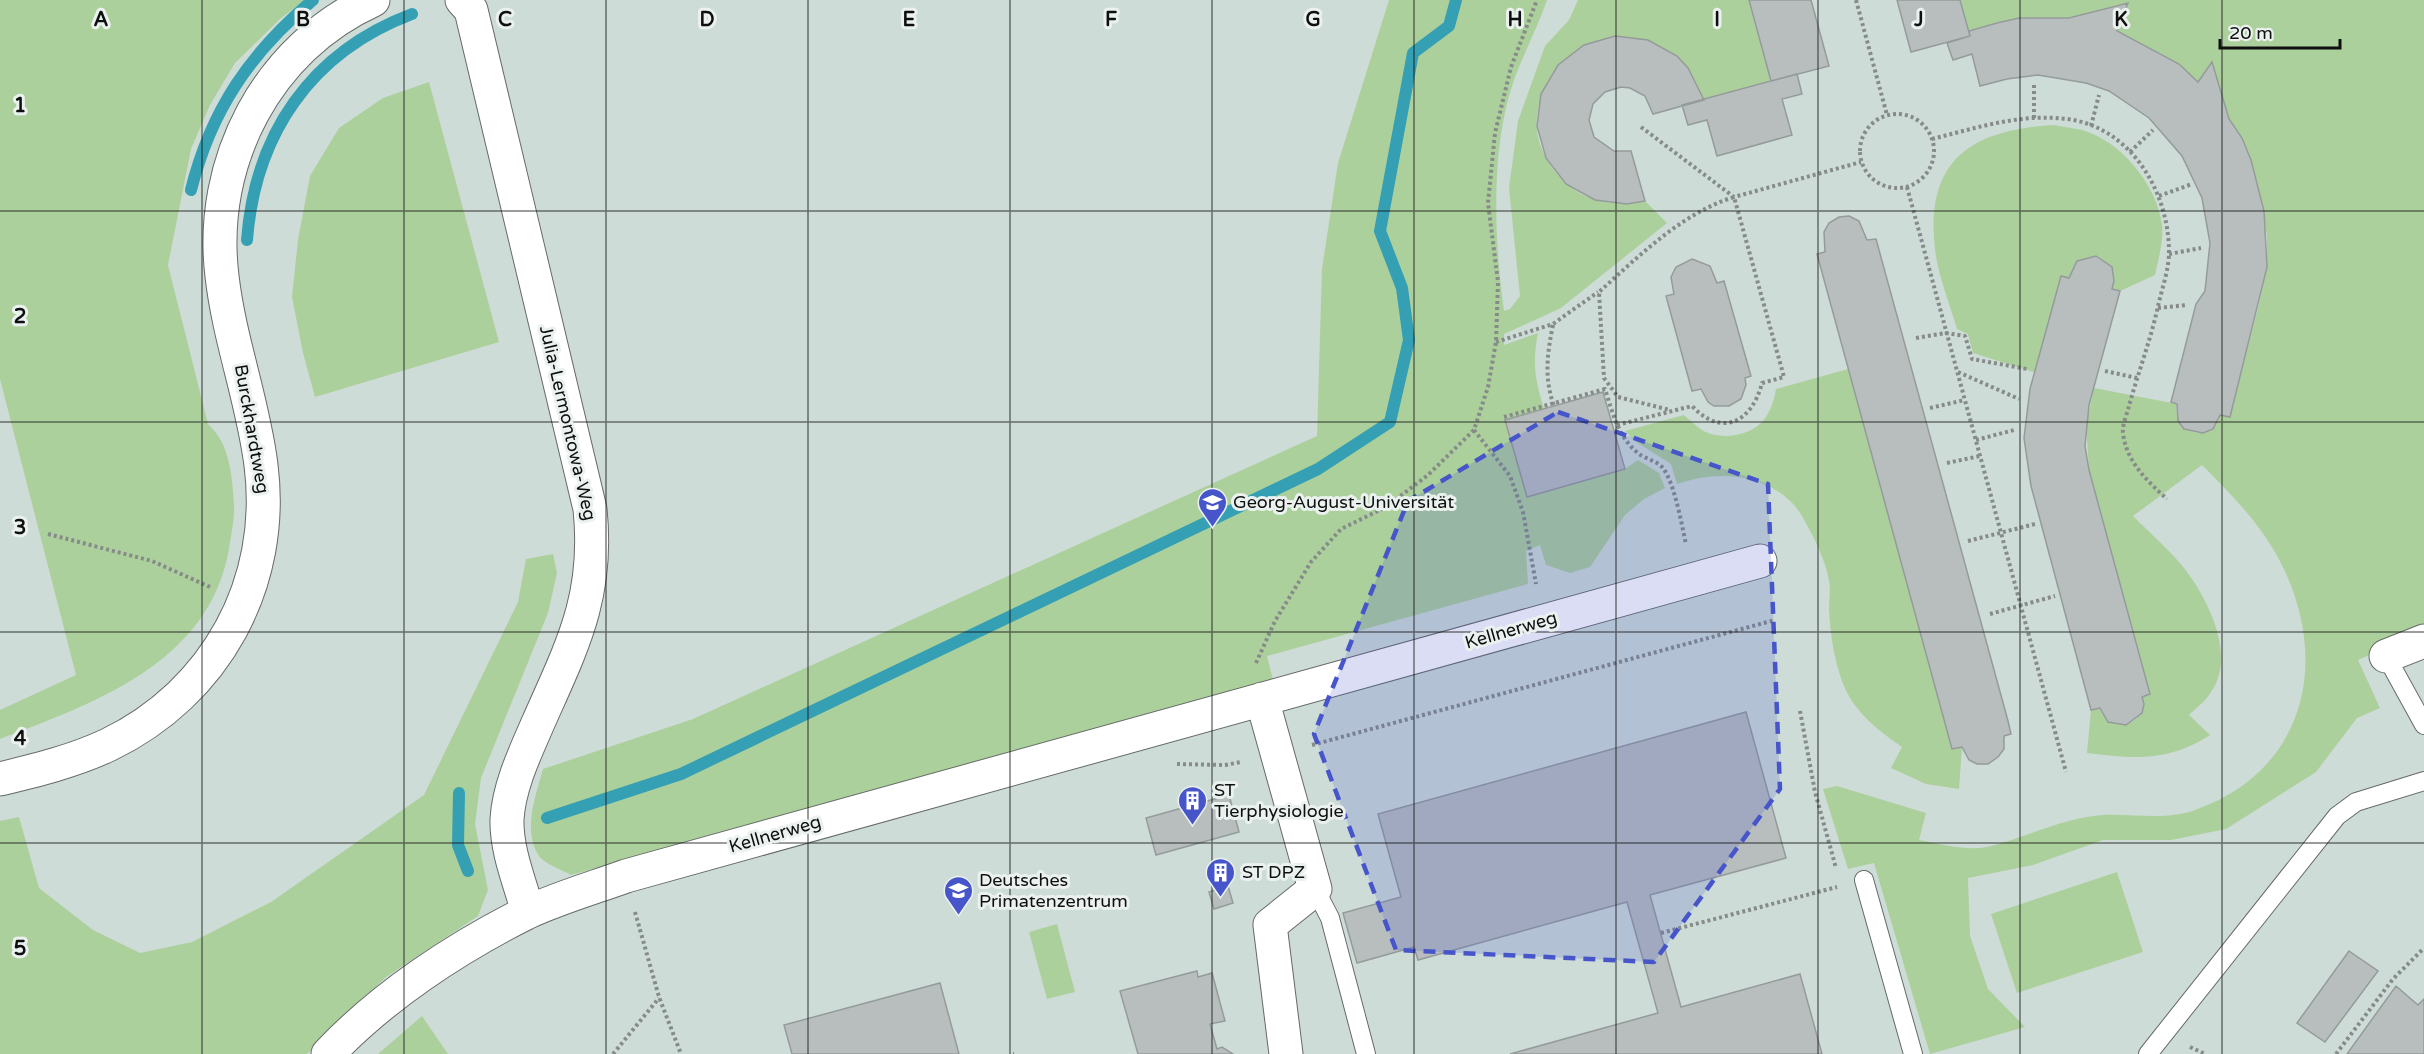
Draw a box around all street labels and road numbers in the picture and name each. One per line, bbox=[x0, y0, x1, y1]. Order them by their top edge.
street label: Julia-Lermontowa-Weg bbox=[535, 323, 601, 523]
street label: Burckhardtweg bbox=[230, 363, 274, 495]
street label: Kellnerweg bbox=[1462, 606, 1560, 654]
street label: Kellnerweg bbox=[726, 810, 824, 858]

